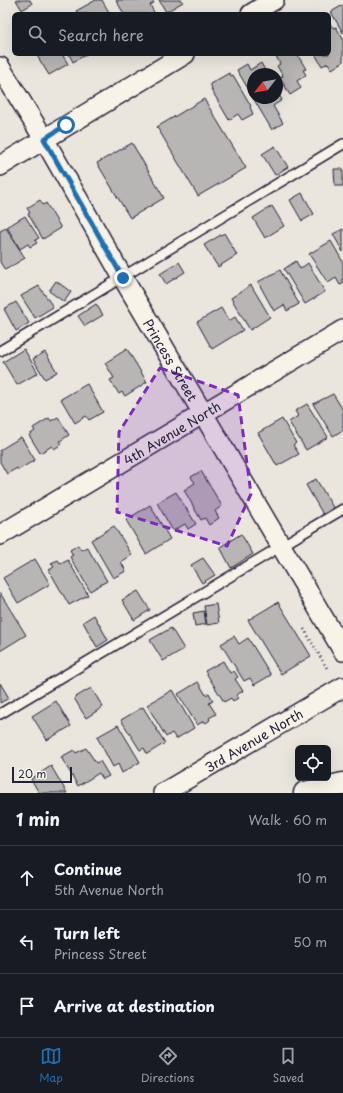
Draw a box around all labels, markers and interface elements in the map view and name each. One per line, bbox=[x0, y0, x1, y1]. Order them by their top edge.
search box bbox=[12, 12, 331, 56]
icon: search bbox=[26, 23, 48, 45]
text: Search here bbox=[58, 23, 144, 46]
north arrow bbox=[247, 68, 283, 104]
route start bbox=[57, 116, 75, 134]
route end bbox=[114, 269, 132, 287]
street label: Princess Street bbox=[139, 315, 203, 404]
street label: 4th Avenue North bbox=[119, 396, 224, 469]
street label: 3rd Avenue North bbox=[201, 703, 306, 776]
map controls bbox=[295, 745, 331, 781]
button: locate bbox=[295, 745, 331, 781]
scale bar bbox=[12, 765, 72, 784]
text: 20 m bbox=[18, 765, 46, 782]
text: 1 min bbox=[16, 806, 60, 832]
text: Walk · 60 m bbox=[249, 810, 327, 829]
text: Continue bbox=[54, 857, 122, 880]
icon: ahead bbox=[16, 867, 38, 889]
text: 10 m bbox=[297, 868, 327, 887]
text: 5th Avenue North bbox=[54, 880, 164, 899]
text: Turn left bbox=[54, 921, 120, 944]
icon: left bbox=[16, 931, 38, 953]
text: 50 m bbox=[293, 932, 327, 951]
text: Princess Street bbox=[54, 944, 147, 963]
text: Arrive at destination bbox=[54, 994, 215, 1017]
icon: arrive bbox=[16, 995, 38, 1017]
tab: Map bbox=[39, 1045, 63, 1086]
tab: Directions bbox=[141, 1045, 194, 1086]
tab: Saved bbox=[273, 1045, 304, 1086]

